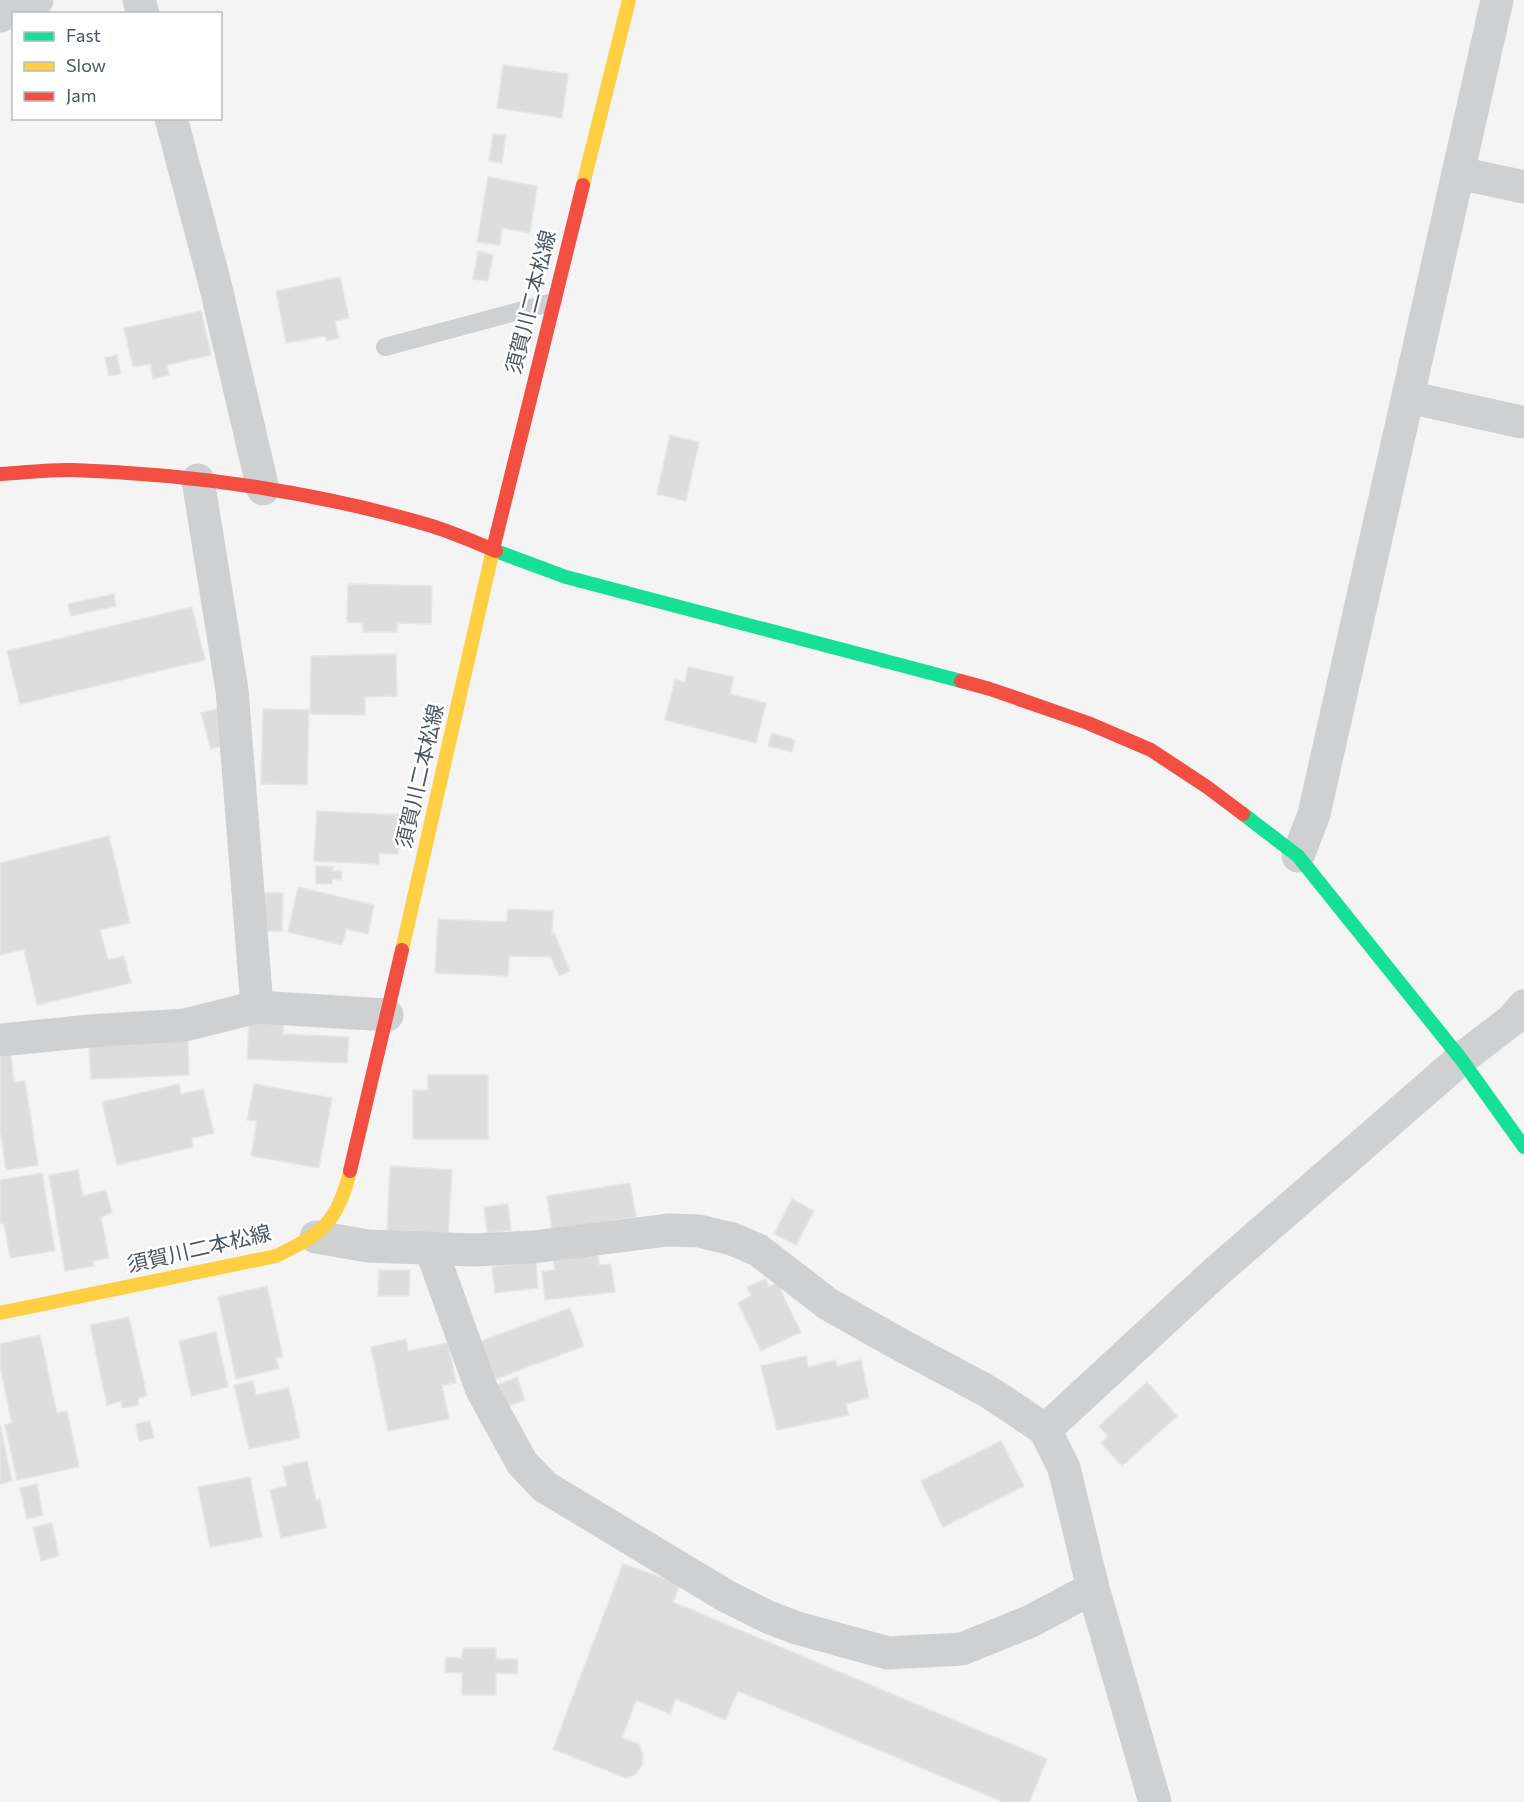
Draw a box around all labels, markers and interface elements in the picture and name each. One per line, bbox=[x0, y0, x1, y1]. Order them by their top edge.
legend bbox=[12, 12, 222, 120]
text: Fast bbox=[66, 24, 101, 46]
text: Slow bbox=[66, 54, 106, 76]
text: Jam bbox=[66, 84, 96, 106]
street label: 須賀川二本松線 bbox=[500, 227, 559, 376]
street label: 須賀川二本松線 bbox=[390, 701, 447, 850]
street label: 須賀川二本松線 bbox=[124, 1219, 273, 1276]

